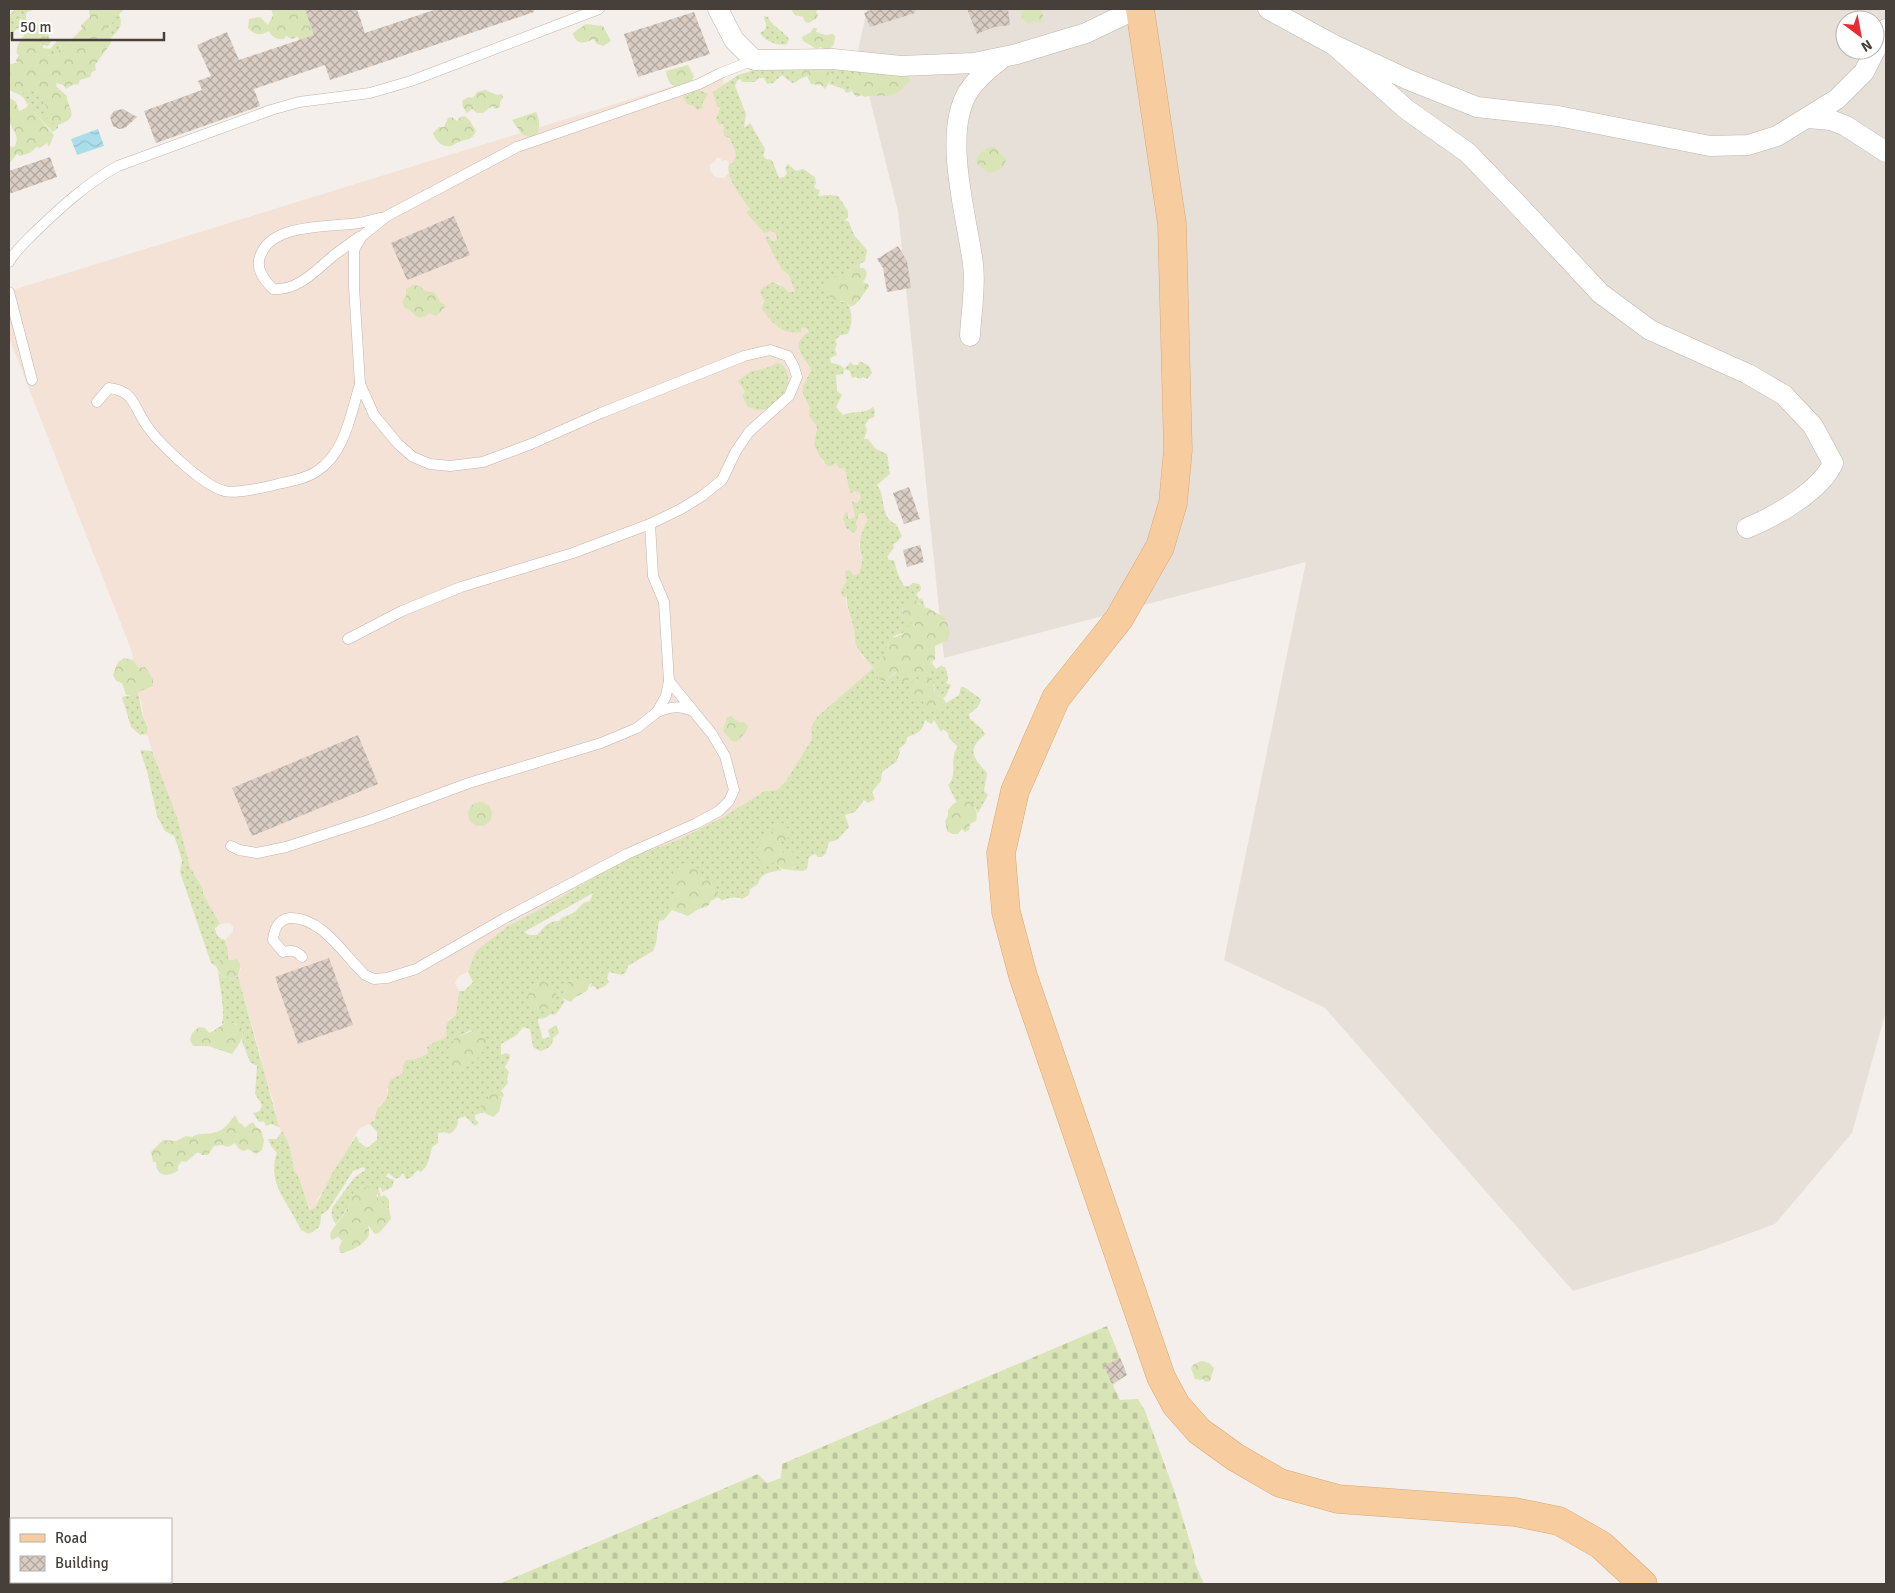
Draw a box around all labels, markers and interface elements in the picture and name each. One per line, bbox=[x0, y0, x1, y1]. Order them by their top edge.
scale bar bbox=[12, 10, 165, 42]
north arrow bbox=[1835, 10, 1885, 60]
text: 50 m bbox=[20, 18, 51, 36]
text: N bbox=[1858, 36, 1875, 55]
legend bbox=[10, 1518, 172, 1583]
text: Road bbox=[55, 1529, 87, 1547]
text: Building bbox=[55, 1554, 109, 1572]

